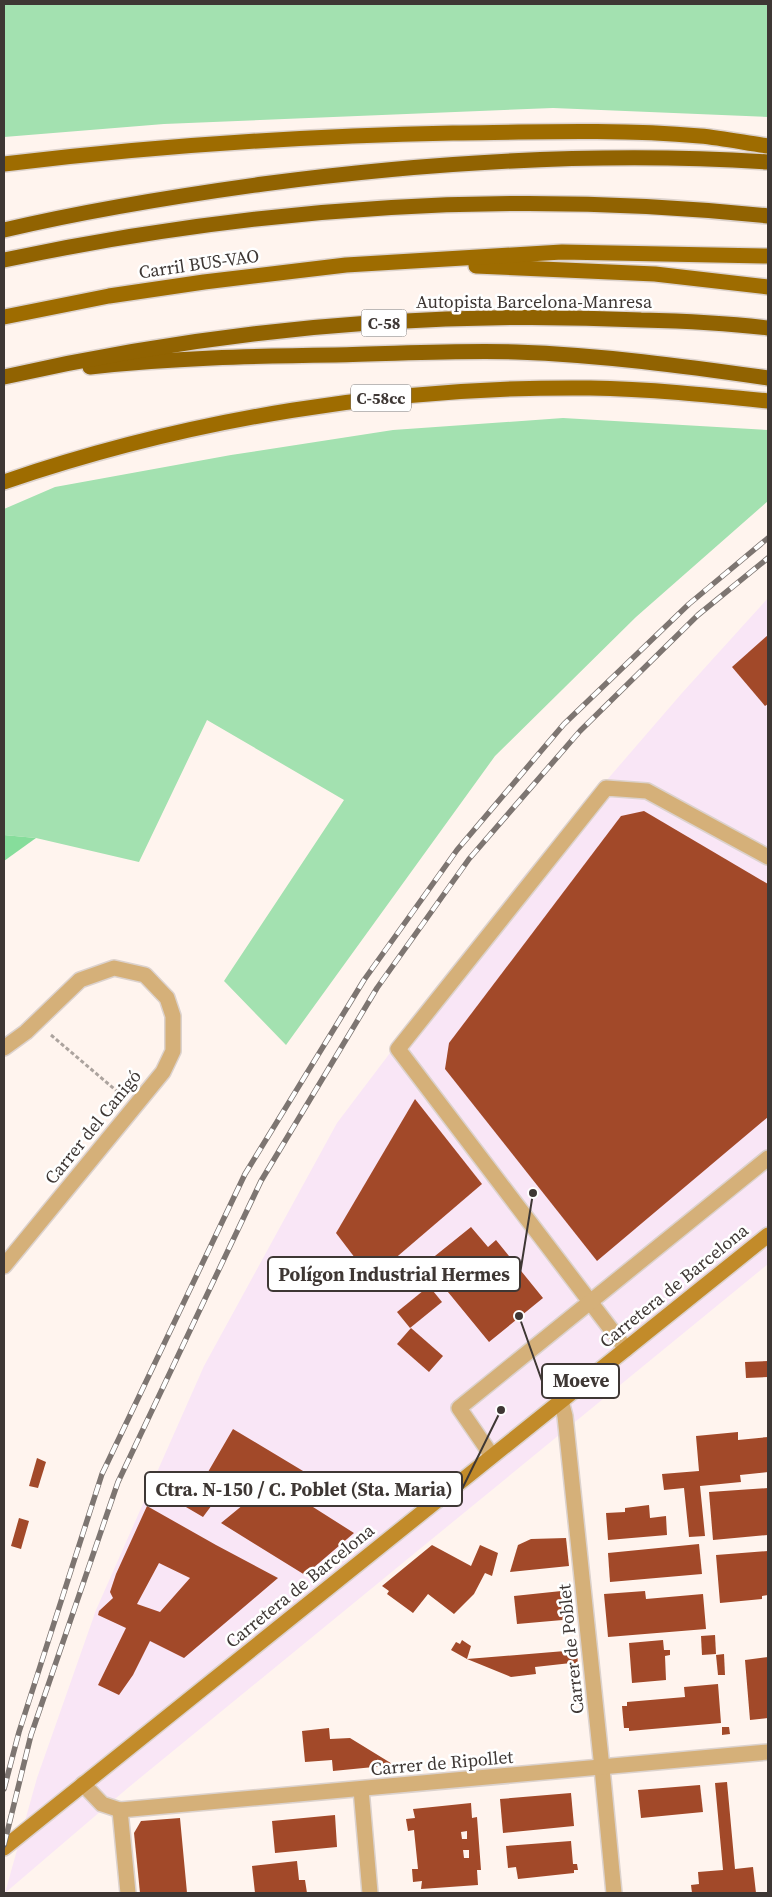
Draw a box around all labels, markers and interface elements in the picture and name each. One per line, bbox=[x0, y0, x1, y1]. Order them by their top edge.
street label: Carril BUS-VAO bbox=[137, 243, 261, 284]
street label: Autopista Barcelona-Manresa bbox=[416, 289, 653, 314]
road number: C-58 bbox=[362, 309, 406, 336]
road number: C-58cc bbox=[351, 384, 411, 412]
street label: Carrer del Canigó bbox=[39, 1064, 147, 1189]
street label: Carretera de Barcelona bbox=[594, 1217, 754, 1354]
callout: Polígon Industrial Hermes bbox=[268, 1257, 520, 1291]
text: Polígon Industrial Hermes bbox=[278, 1261, 510, 1287]
callout: Moeve bbox=[542, 1364, 619, 1398]
text: Moeve bbox=[553, 1367, 609, 1393]
callout: Ctra. N-150 / C. Poblet (Sta. Maria) bbox=[145, 1472, 462, 1506]
text: Ctra. N-150 / C. Poblet (Sta. Maria) bbox=[155, 1476, 453, 1502]
street label: Carretera de Barcelona bbox=[220, 1517, 380, 1654]
street label: Carrer de Poblet bbox=[551, 1583, 590, 1715]
street label: Carrer de Ripollet bbox=[370, 1744, 514, 1781]

